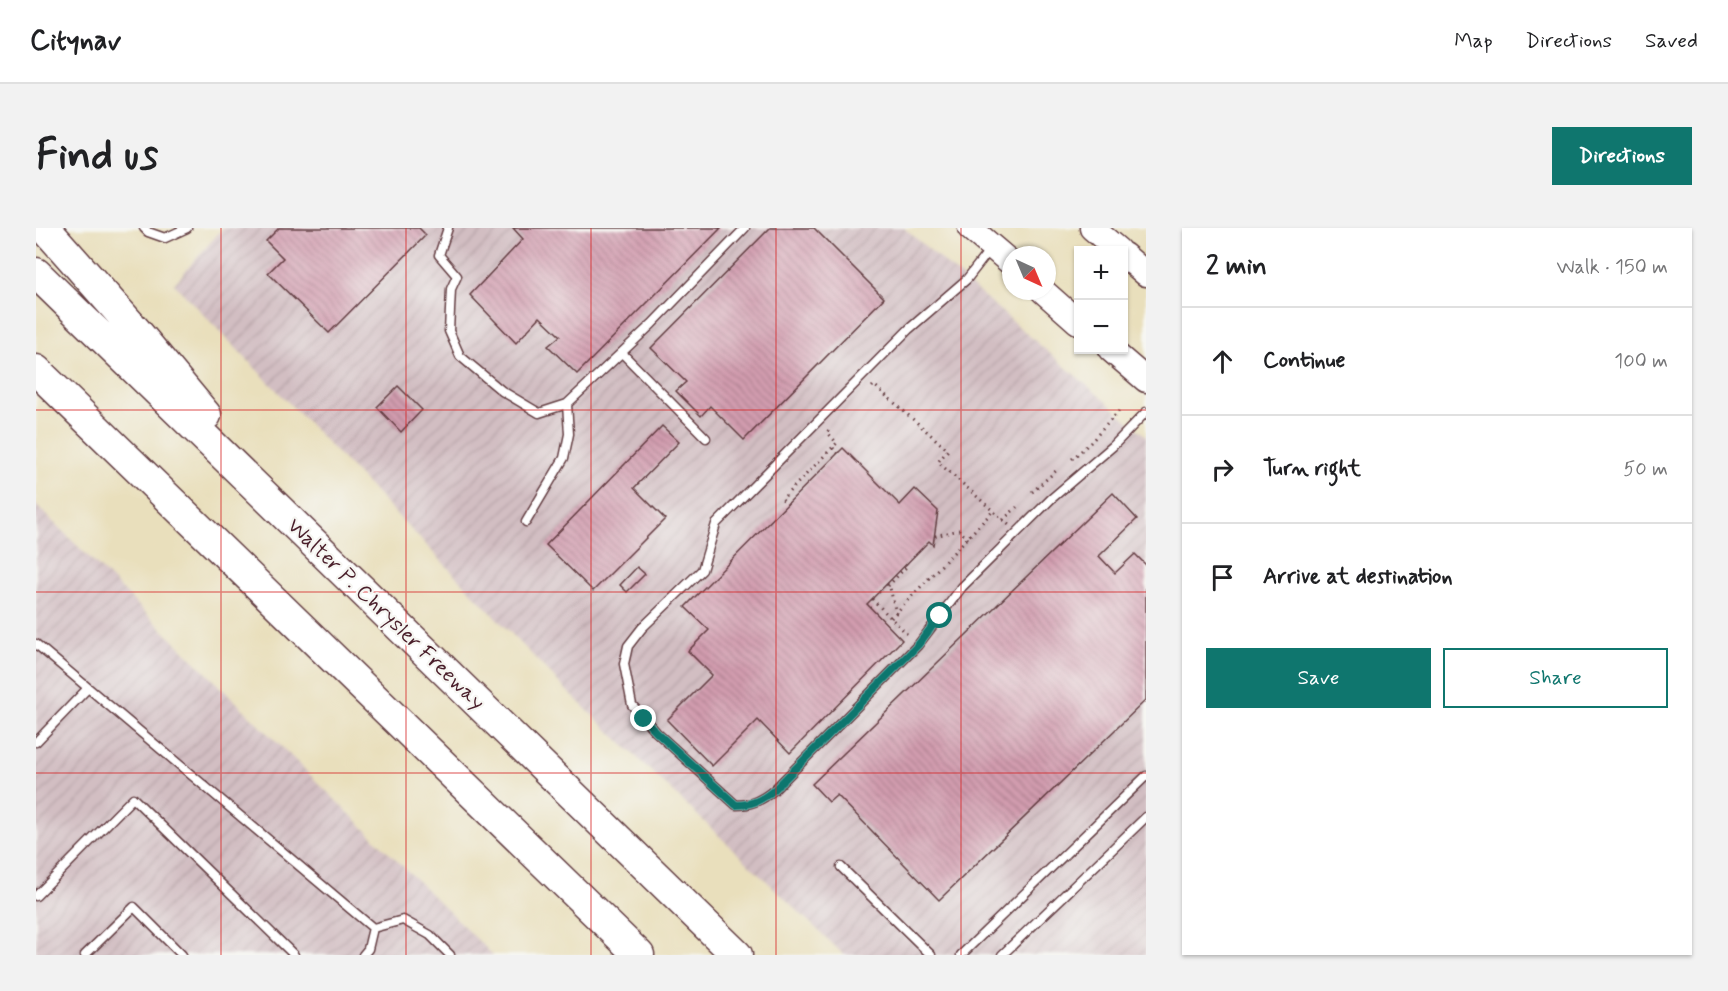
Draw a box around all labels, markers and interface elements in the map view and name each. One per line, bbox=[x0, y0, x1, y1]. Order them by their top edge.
text: Citynav bbox=[30, 23, 121, 60]
text: Map bbox=[1454, 27, 1493, 55]
text: Directions bbox=[1526, 27, 1612, 55]
text: Saved bbox=[1645, 27, 1698, 55]
button: Directions bbox=[1552, 127, 1692, 185]
text: Find us bbox=[36, 129, 158, 184]
north arrow bbox=[1002, 246, 1056, 300]
map controls bbox=[1074, 246, 1128, 354]
button: + bbox=[1074, 246, 1128, 300]
text: 2 min bbox=[1206, 250, 1267, 284]
text: Walk · 150 m bbox=[1556, 254, 1668, 281]
button: − bbox=[1074, 300, 1128, 354]
icon: ahead bbox=[1206, 345, 1239, 378]
text: Continue bbox=[1263, 347, 1345, 375]
text: 100 m bbox=[1614, 348, 1668, 375]
icon: right bbox=[1206, 453, 1239, 486]
text: Turn right bbox=[1263, 455, 1361, 483]
text: 50 m bbox=[1623, 456, 1668, 483]
street label: Walter P. Chrysler Freeway bbox=[281, 512, 491, 717]
icon: arrive bbox=[1206, 561, 1239, 594]
text: Arrive at destination bbox=[1263, 563, 1453, 591]
route start bbox=[926, 602, 952, 628]
button: Save bbox=[1206, 648, 1431, 708]
button: Share bbox=[1443, 648, 1668, 708]
route end bbox=[630, 705, 656, 731]

